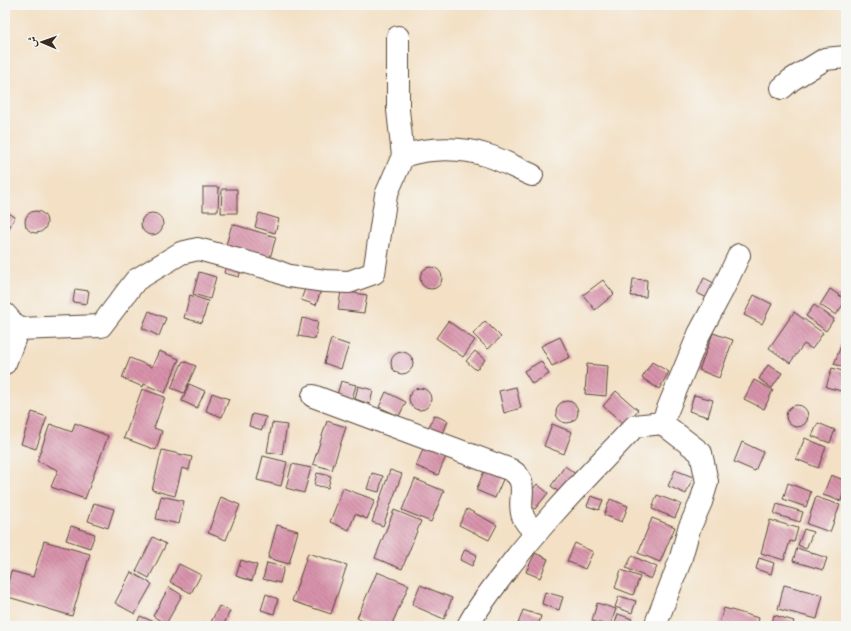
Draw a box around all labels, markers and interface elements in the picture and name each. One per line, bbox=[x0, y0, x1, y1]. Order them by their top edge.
north arrow bbox=[22, 22, 62, 62]
text: ش bbox=[25, 36, 41, 47]

